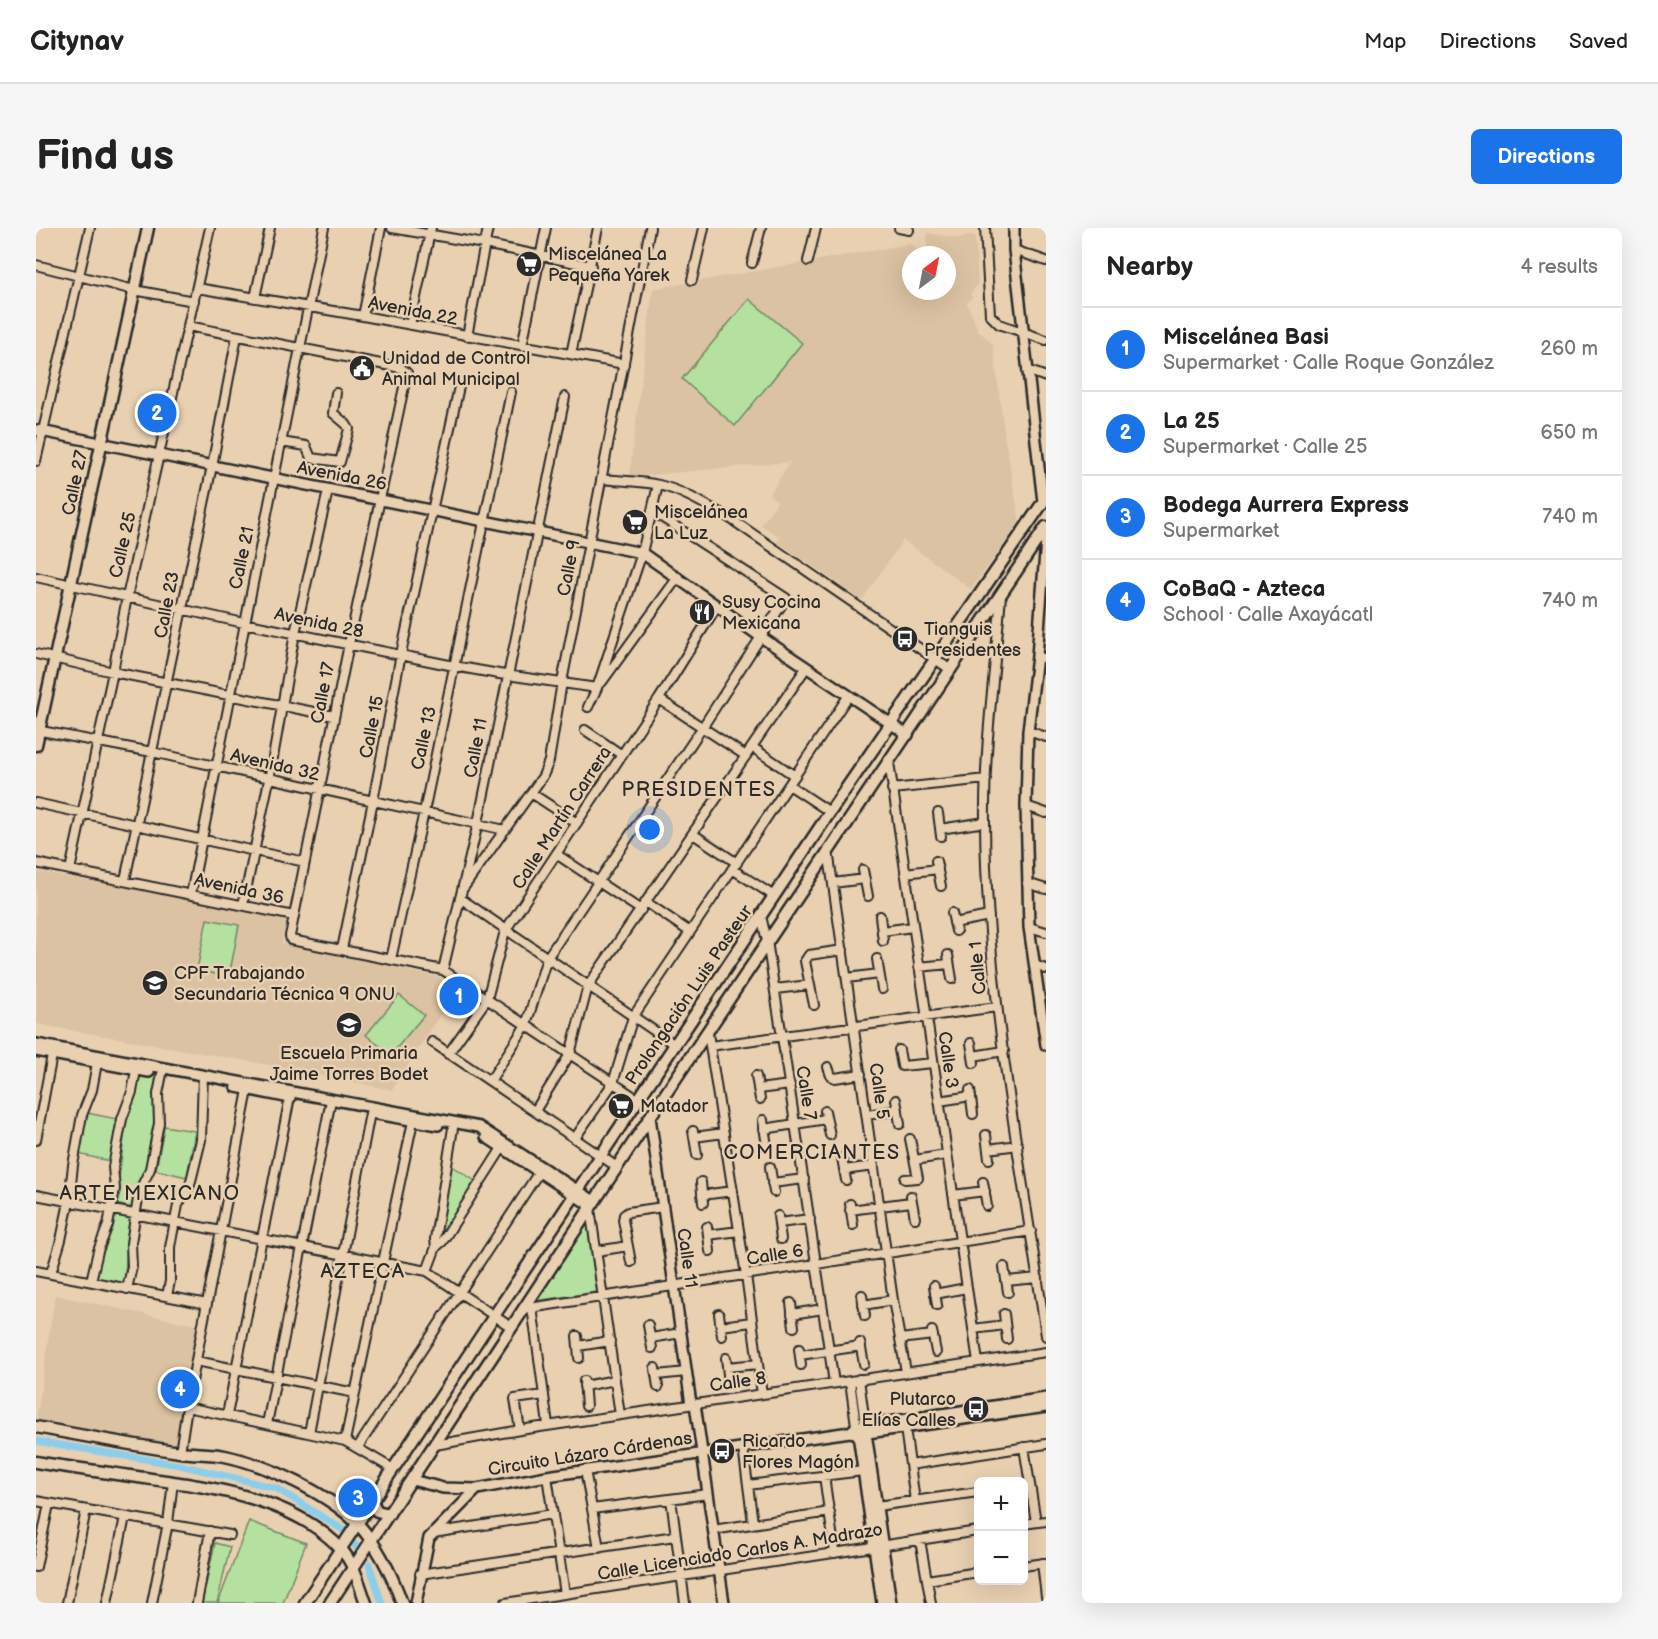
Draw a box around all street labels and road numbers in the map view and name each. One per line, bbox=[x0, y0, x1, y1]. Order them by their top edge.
street label: Avenida 22 bbox=[367, 292, 460, 330]
street label: Calle 27 bbox=[58, 448, 92, 517]
street label: Avenida 26 bbox=[295, 457, 389, 495]
street label: Calle 25 bbox=[105, 510, 141, 580]
street label: Calle 21 bbox=[225, 525, 259, 591]
street label: Calle 9 bbox=[553, 538, 585, 598]
street label: Calle 23 bbox=[150, 570, 184, 640]
street label: Avenida 28 bbox=[273, 603, 365, 643]
street label: Calle 17 bbox=[307, 660, 339, 726]
street label: Calle 15 bbox=[356, 694, 388, 760]
street label: Calle 13 bbox=[407, 704, 441, 772]
street label: Calle 11 bbox=[460, 716, 492, 780]
street label: Calle Martín Carrera bbox=[508, 743, 616, 893]
street label: Avenida 32 bbox=[228, 745, 322, 786]
street label: Avenida 36 bbox=[192, 869, 286, 909]
street label: Prolongación Luis Pasteur bbox=[621, 901, 757, 1089]
street label: Calle 1 bbox=[965, 940, 991, 996]
street label: Calle 3 bbox=[934, 1030, 962, 1090]
street label: Calle 5 bbox=[865, 1061, 893, 1121]
street label: Calle 7 bbox=[791, 1064, 821, 1122]
street label: Calle 11 bbox=[672, 1227, 702, 1289]
street label: Calle 6 bbox=[745, 1240, 805, 1270]
street label: Calle 8 bbox=[708, 1368, 768, 1396]
street label: Circuito Lázaro Cárdenas bbox=[487, 1427, 694, 1480]
street label: Calle Licenciado Carlos A. Madrazo bbox=[596, 1519, 884, 1585]

